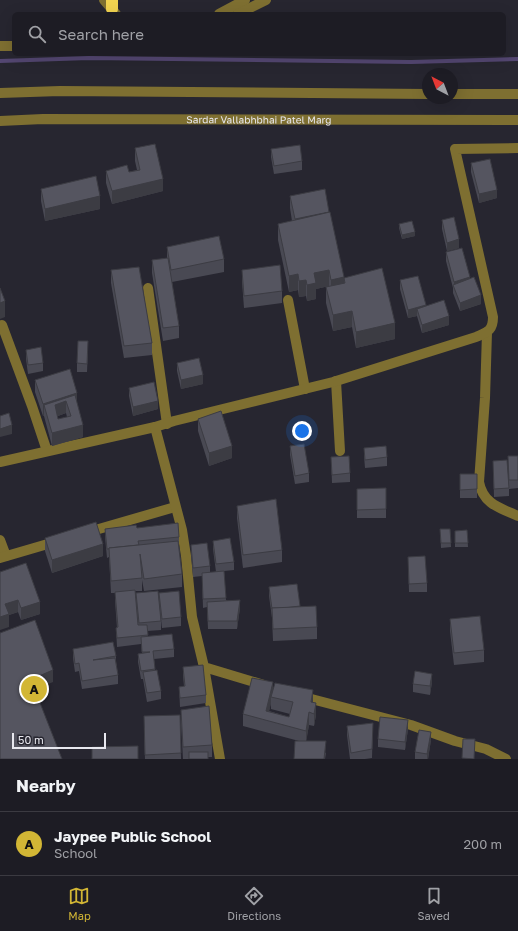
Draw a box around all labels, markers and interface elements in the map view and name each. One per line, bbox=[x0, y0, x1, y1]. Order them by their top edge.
search box bbox=[12, 12, 506, 56]
icon: search bbox=[26, 23, 48, 45]
text: Search here bbox=[58, 25, 144, 43]
north arrow bbox=[422, 68, 458, 104]
street label: Sardar Vallabhbhai Patel Marg bbox=[186, 113, 332, 126]
your location bbox=[292, 421, 312, 441]
pin: A bbox=[21, 674, 47, 704]
scale bar bbox=[12, 731, 106, 750]
text: 50 m bbox=[18, 733, 44, 746]
text: Nearby bbox=[16, 775, 76, 796]
text: Jaypee Public School bbox=[54, 827, 211, 845]
text: A bbox=[24, 836, 34, 852]
text: 200 m bbox=[464, 836, 502, 852]
text: School bbox=[54, 845, 97, 861]
tab: Map bbox=[68, 885, 91, 922]
tab: Directions bbox=[227, 885, 281, 922]
tab: Saved bbox=[418, 885, 450, 922]

